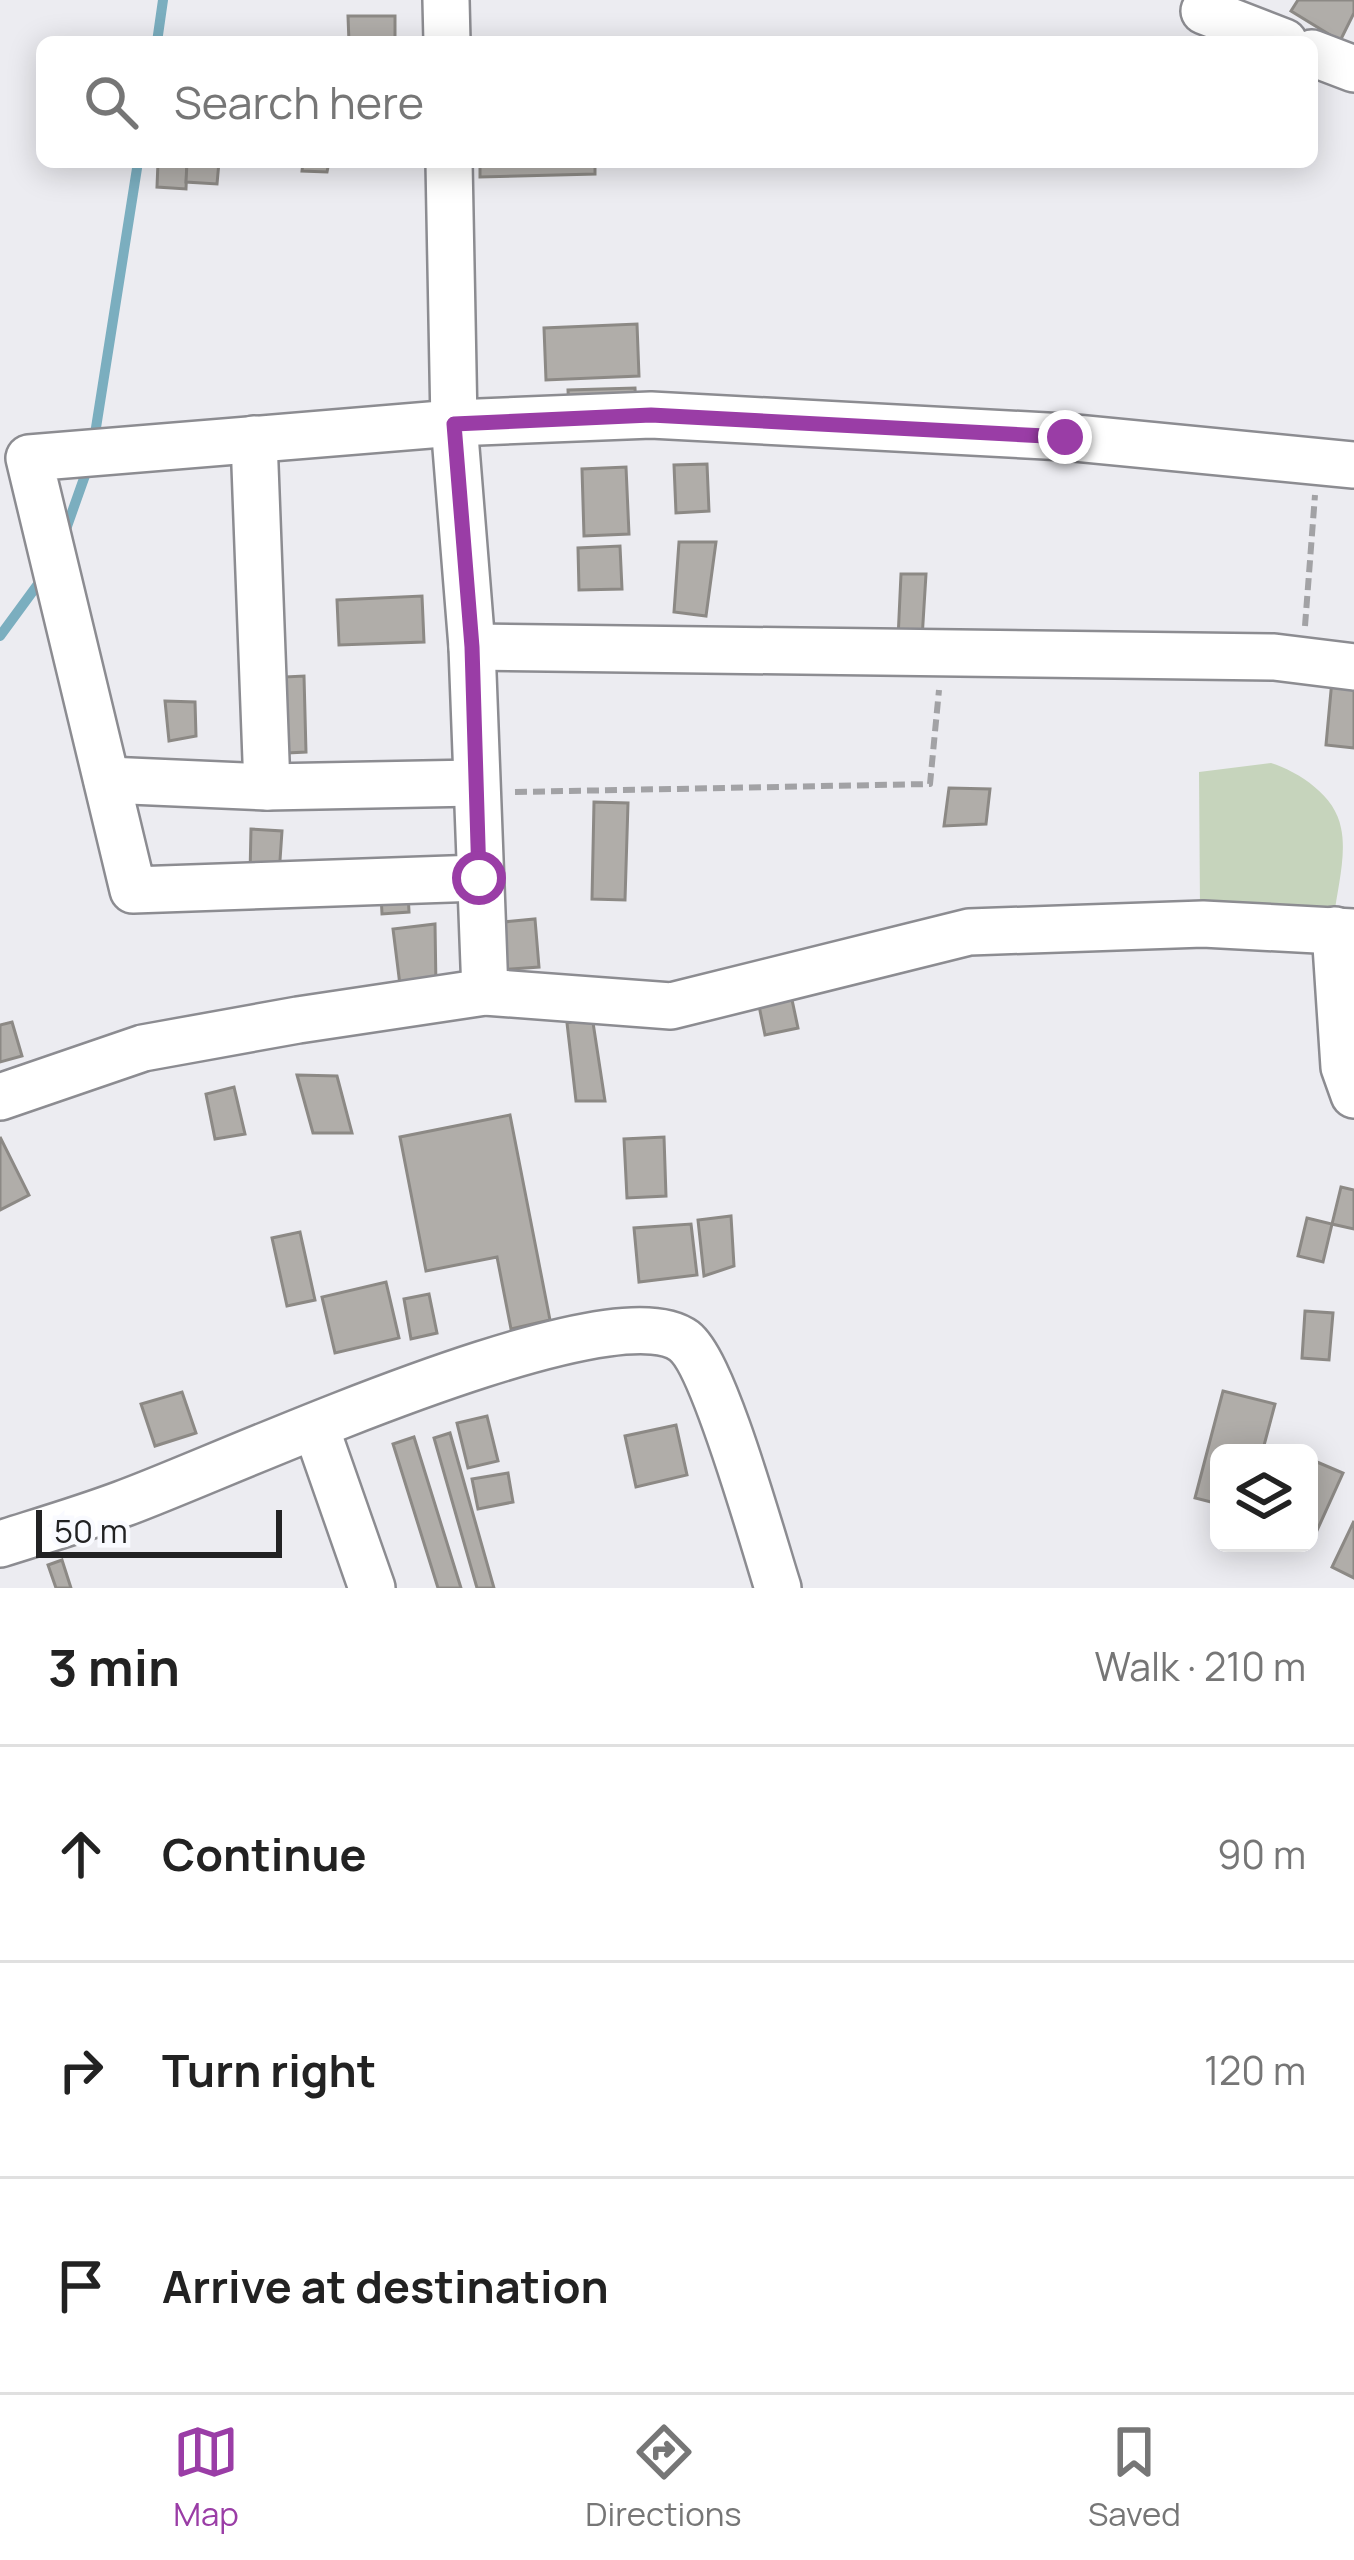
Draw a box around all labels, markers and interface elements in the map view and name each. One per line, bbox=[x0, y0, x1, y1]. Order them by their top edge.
search box bbox=[36, 36, 1318, 168]
icon: search bbox=[78, 69, 144, 135]
text: Search here bbox=[174, 71, 424, 133]
route end bbox=[1038, 410, 1092, 464]
route start bbox=[452, 851, 506, 905]
map controls bbox=[1210, 1444, 1318, 1552]
button: layers bbox=[1210, 1444, 1318, 1552]
scale bar bbox=[36, 1504, 282, 1557]
text: 50 m bbox=[54, 1508, 128, 1553]
text: 3 min bbox=[48, 1632, 180, 1701]
text: Walk · 210 m bbox=[1095, 1639, 1306, 1693]
icon: ahead bbox=[48, 1821, 114, 1887]
text: Continue bbox=[162, 1823, 367, 1885]
text: 90 m bbox=[1217, 1827, 1306, 1881]
icon: right bbox=[48, 2037, 114, 2103]
text: Turn right bbox=[162, 2039, 376, 2101]
text: 120 m bbox=[1204, 2043, 1306, 2097]
icon: arrive bbox=[48, 2253, 114, 2319]
text: Arrive at destination bbox=[162, 2255, 609, 2317]
tab: Map bbox=[173, 2419, 239, 2536]
tab: Directions bbox=[585, 2419, 742, 2536]
tab: Saved bbox=[1088, 2419, 1181, 2536]

